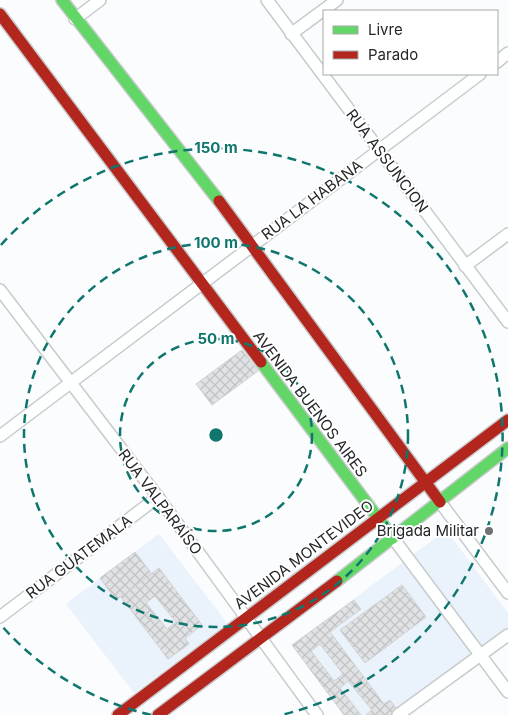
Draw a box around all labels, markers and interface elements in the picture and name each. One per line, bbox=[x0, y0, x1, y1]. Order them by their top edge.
legend bbox=[323, 10, 498, 75]
text: Livre bbox=[368, 20, 403, 39]
text: Parado bbox=[368, 45, 418, 64]
street label: RUA ASSUNCION bbox=[342, 105, 433, 216]
text: 150 m bbox=[194, 138, 238, 157]
street label: RUA LA HABANA bbox=[257, 155, 366, 244]
text: 100 m bbox=[194, 233, 238, 252]
street label: AVENIDA BUENOS AIRES bbox=[249, 327, 372, 481]
text: 50 m bbox=[198, 329, 234, 348]
centre of rings bbox=[207, 426, 225, 444]
street label: RUA VALPARAÍSO bbox=[115, 445, 206, 558]
street label: AVENIDA MONTEVIDEO bbox=[230, 496, 377, 613]
street label: RUA GUATEMALA bbox=[22, 511, 135, 603]
place label: Brigada Militar bbox=[377, 521, 479, 540]
marker: Brigada Militar bbox=[483, 525, 495, 537]

